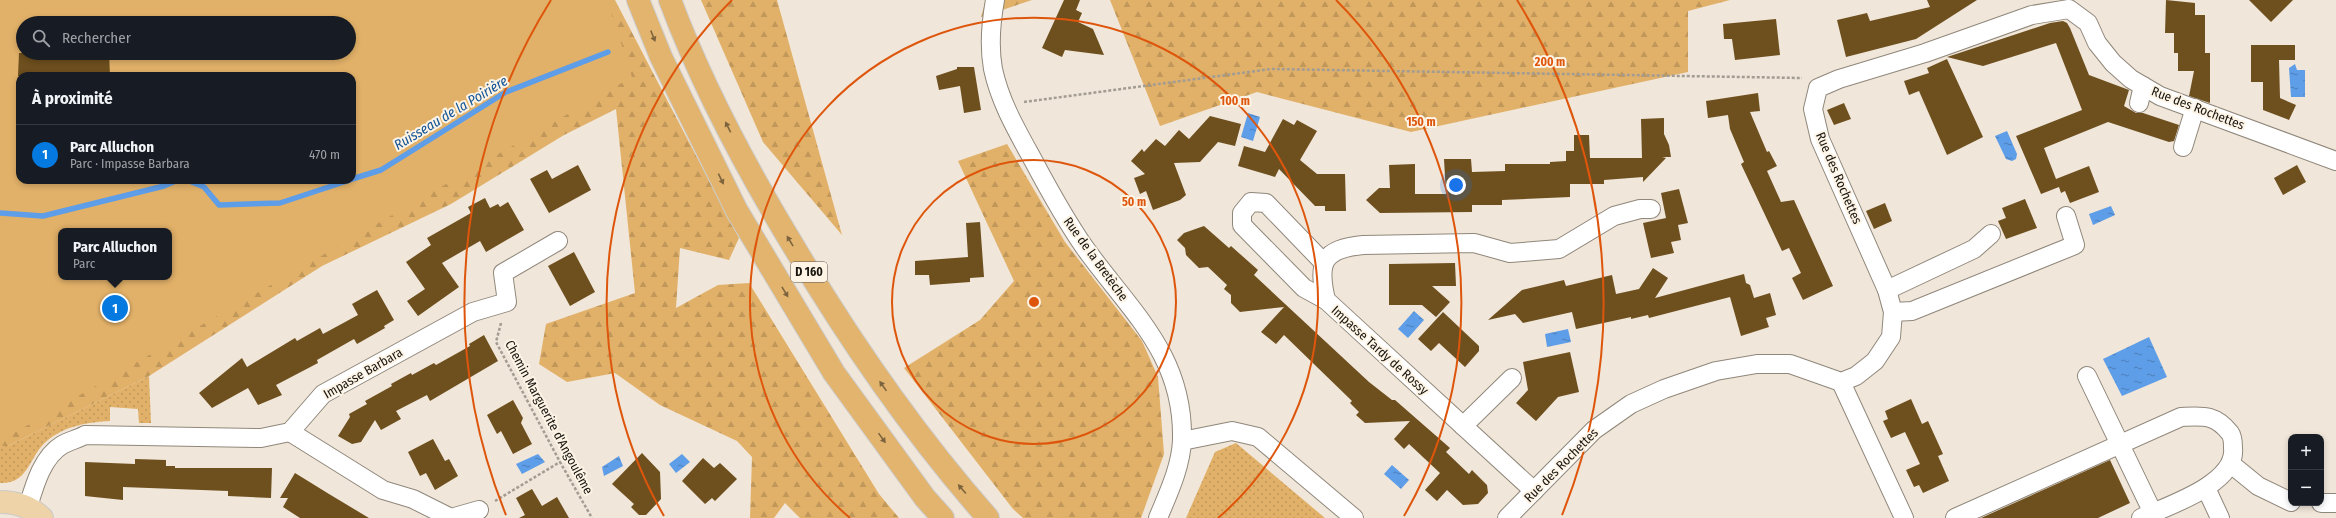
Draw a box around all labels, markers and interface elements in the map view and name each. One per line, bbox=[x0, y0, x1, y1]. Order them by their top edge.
search box bbox=[16, 16, 356, 60]
icon: search bbox=[30, 27, 52, 49]
text: Rechercher bbox=[62, 29, 131, 47]
one-way arrow bbox=[650, 31, 656, 42]
text: 200 m bbox=[1534, 55, 1565, 69]
water label: Ruisseau de la Poirière bbox=[391, 72, 511, 154]
street label: Rue des Rochettes bbox=[2149, 83, 2247, 133]
text: À proximité bbox=[32, 88, 113, 109]
text: 100 m bbox=[1220, 94, 1250, 108]
text: 150 m bbox=[1406, 115, 1436, 129]
one-way arrow bbox=[724, 122, 731, 133]
street label: Rue des Rochettes bbox=[1813, 130, 1865, 227]
text: Parc Alluchon bbox=[70, 138, 154, 156]
text: 1 bbox=[42, 147, 48, 162]
text: 470 m bbox=[309, 147, 340, 162]
text: Parc · Impasse Barbara bbox=[70, 156, 190, 171]
one-way arrow bbox=[718, 173, 724, 185]
your location bbox=[1446, 175, 1466, 195]
text: 50 m bbox=[1122, 195, 1146, 209]
street label: Rue de la Bretèche bbox=[1061, 214, 1131, 304]
popup bbox=[58, 228, 172, 280]
one-way arrow bbox=[787, 235, 794, 247]
text: Parc Alluchon bbox=[73, 238, 157, 256]
text: Parc bbox=[73, 256, 95, 271]
road number: D 160 bbox=[791, 262, 827, 282]
one-way arrow bbox=[781, 287, 789, 297]
pin: 1 bbox=[102, 293, 128, 323]
centre of rings bbox=[1027, 295, 1041, 309]
street label: Impasse Tardy de Rossy bbox=[1328, 302, 1432, 398]
street label: Chemin Marguerite d'Angoulême bbox=[502, 338, 596, 496]
street label: Impasse Barbara bbox=[321, 344, 405, 402]
one-way arrow bbox=[879, 381, 887, 391]
street label: Rue des Rochettes bbox=[1521, 425, 1601, 505]
one-way arrow bbox=[878, 433, 886, 444]
map controls bbox=[2288, 434, 2324, 506]
button: + bbox=[2288, 434, 2324, 470]
button: − bbox=[2288, 470, 2324, 506]
one-way arrow bbox=[958, 483, 967, 494]

